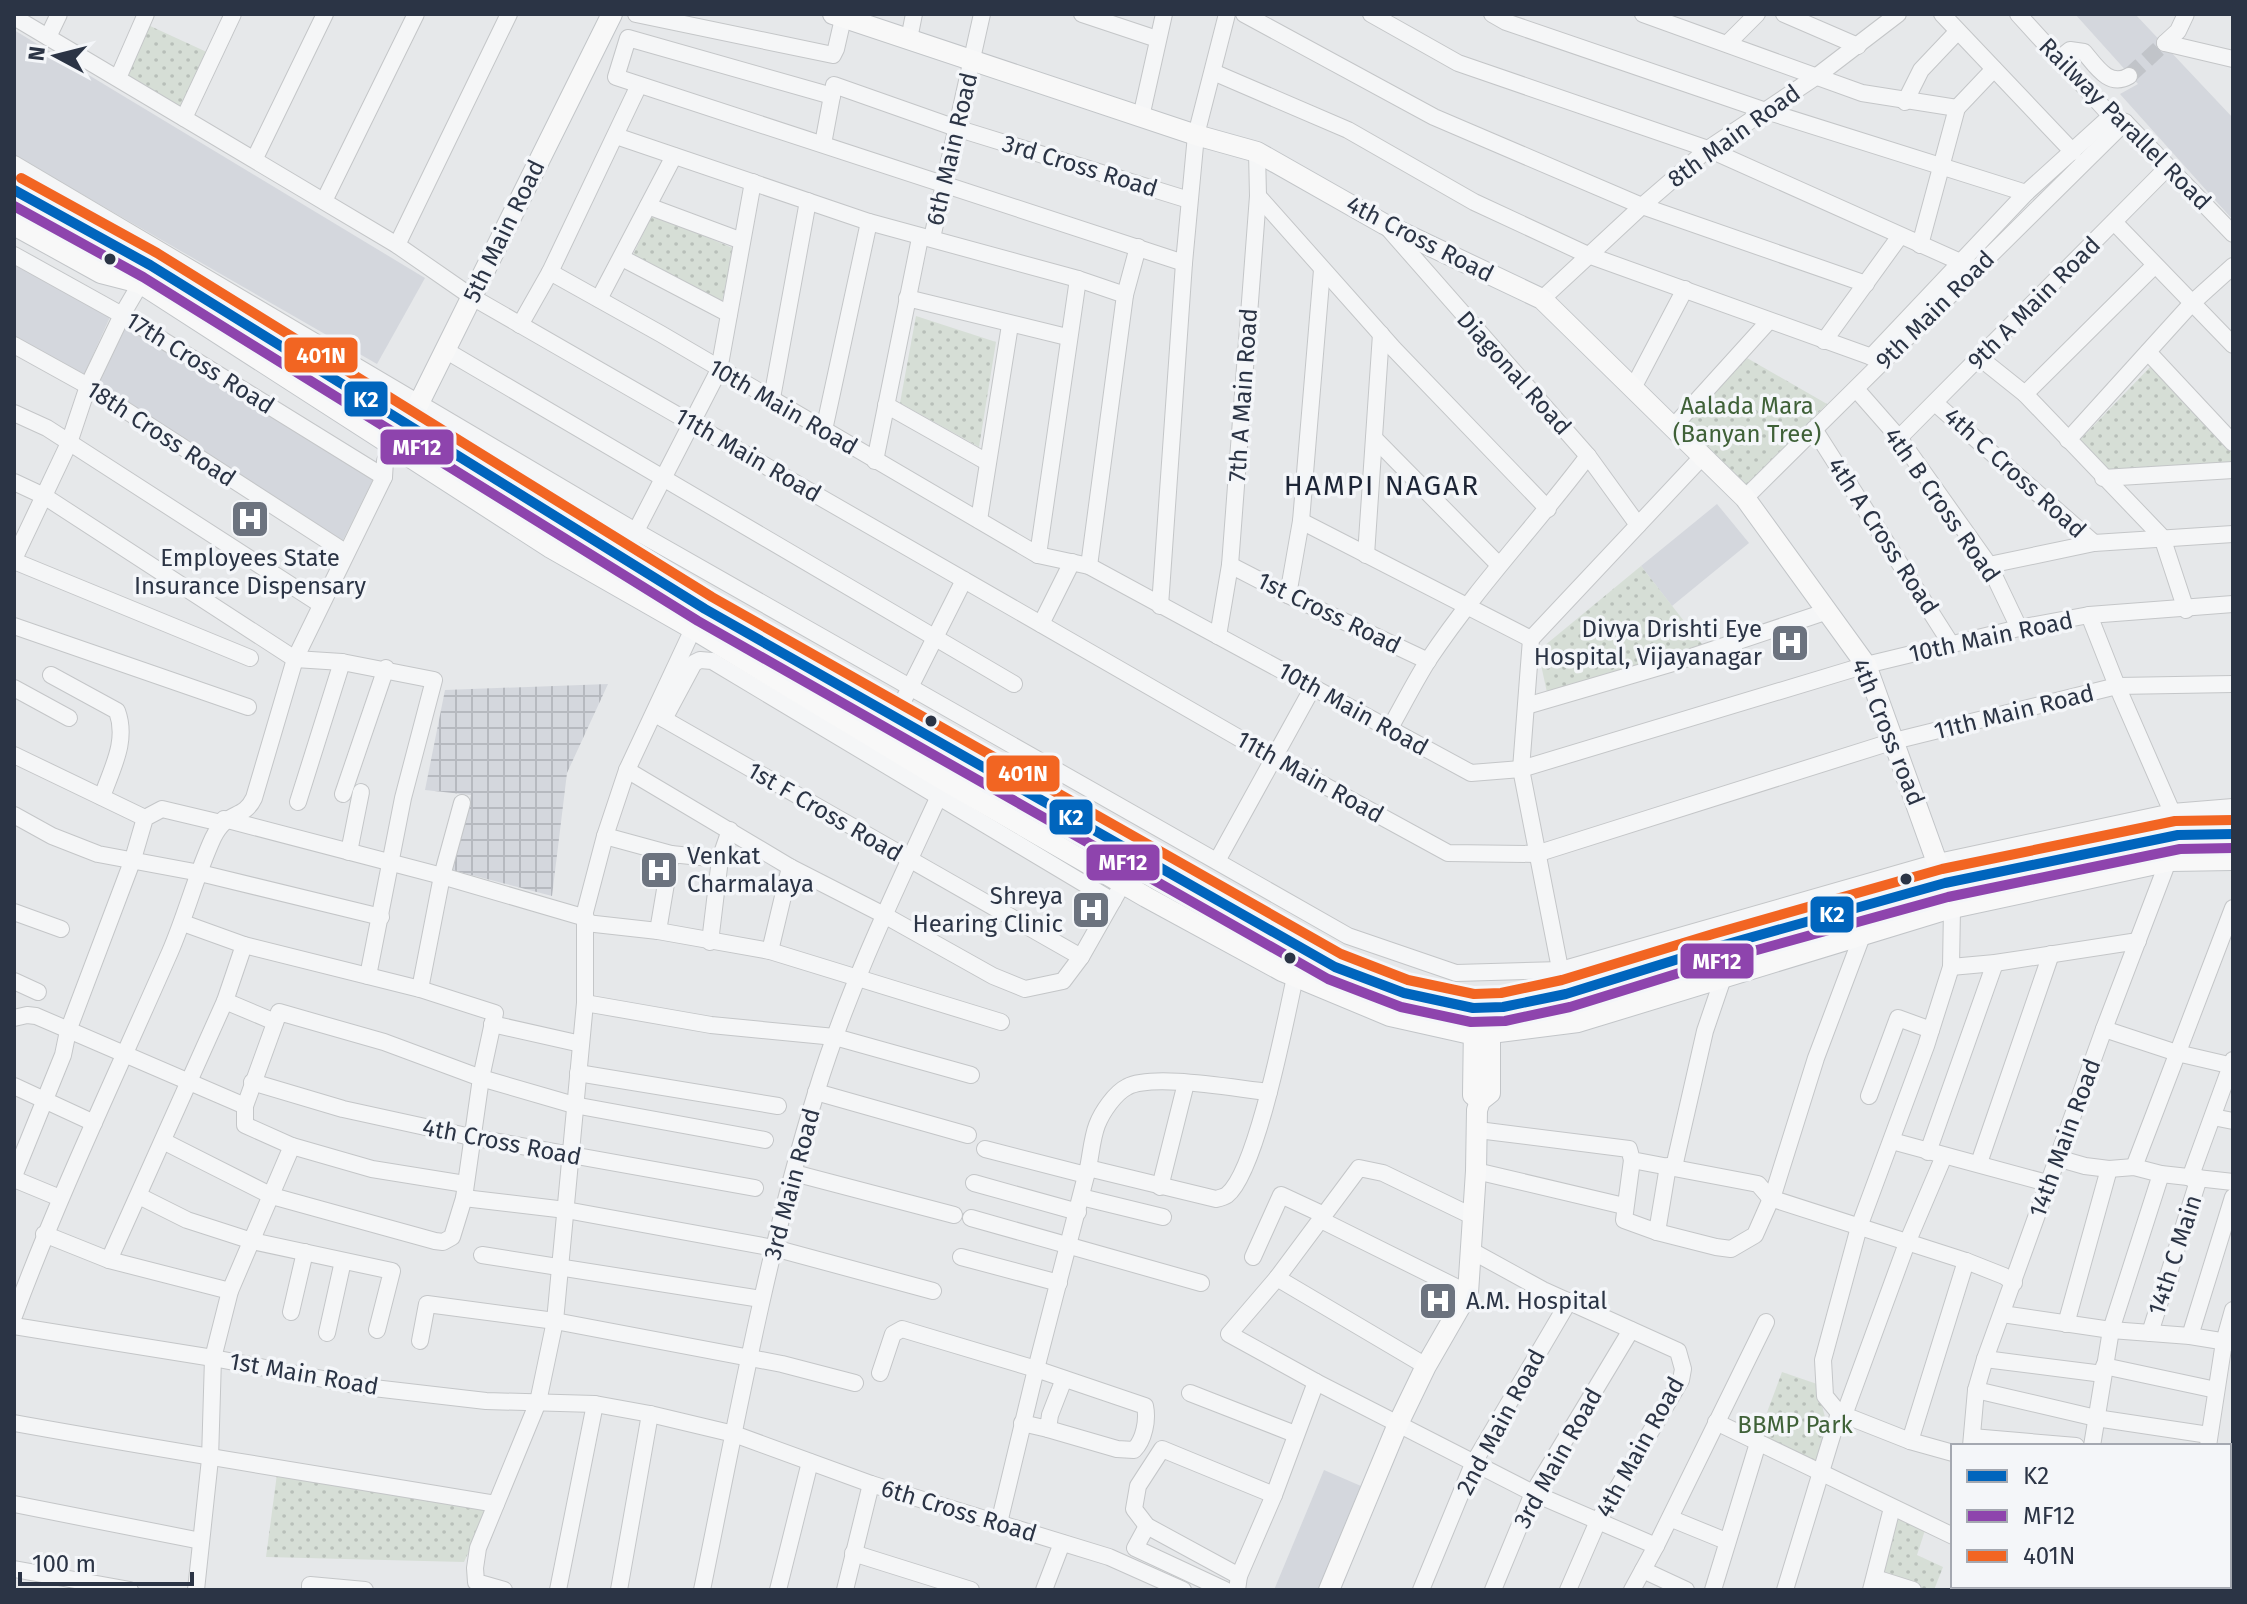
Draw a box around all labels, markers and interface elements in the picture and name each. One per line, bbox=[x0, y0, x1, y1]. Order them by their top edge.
north arrow bbox=[16, 16, 96, 96]
street label: Railway Parallel Road bbox=[2033, 32, 2217, 216]
text: N bbox=[22, 45, 51, 63]
street label: 6th Main Road bbox=[921, 70, 983, 228]
street label: 8th Main Road bbox=[1662, 79, 1806, 193]
street label: 3rd Cross Road bbox=[999, 129, 1161, 203]
street label: 5th Main Road bbox=[457, 155, 551, 307]
street label: 4th Cross Road bbox=[1342, 190, 1498, 288]
street label: 9th A Main Road bbox=[1962, 231, 2106, 375]
street label: 9th Main Road bbox=[1870, 245, 2000, 375]
unlabelled marker bbox=[102, 251, 118, 267]
street label: Diagonal Road bbox=[1451, 305, 1577, 441]
street label: 17th Cross Road bbox=[121, 306, 279, 420]
street label: 7th A Main Road bbox=[1223, 307, 1263, 483]
line badge: 401N bbox=[283, 336, 359, 374]
text: 401N bbox=[296, 342, 346, 369]
street label: 10th Main Road bbox=[704, 353, 862, 461]
street label: 18th Cross Road bbox=[81, 375, 241, 493]
line badge: K2 bbox=[343, 380, 389, 418]
text: K2 bbox=[353, 386, 379, 413]
park label: Aalada Mara (Banyan Tree) bbox=[1673, 392, 1821, 448]
street label: 11th Main Road bbox=[670, 402, 826, 508]
street label: 4th C Cross Road bbox=[1938, 402, 2092, 544]
street label: 4th B Cross Road bbox=[1878, 422, 2006, 588]
line badge: MF12 bbox=[379, 428, 455, 466]
text: MF12 bbox=[393, 434, 441, 461]
street label: 4th A Cross Road bbox=[1822, 452, 1944, 620]
district label: HAMPI NAGAR bbox=[1284, 469, 1480, 502]
hospital icon: Employees State Insurance Dispensary bbox=[229, 498, 271, 540]
place label: Employees State Insurance Dispensary bbox=[134, 544, 366, 600]
street label: 1st Cross Road bbox=[1253, 566, 1405, 660]
street label: 10th Main Road bbox=[1906, 606, 2076, 668]
place label: Divya Drishti Eye Hospital, Vijayanagar bbox=[1534, 615, 1763, 671]
hospital icon: Divya Drishti Eye Hospital, Vijayanagar bbox=[1769, 622, 1811, 664]
street label: 4th Cross road bbox=[1846, 655, 1930, 809]
street label: 10th Main Road bbox=[1273, 656, 1433, 762]
street label: 11th Main Road bbox=[1931, 679, 2097, 745]
unlabelled marker bbox=[923, 713, 939, 729]
street label: 11th Main Road bbox=[1232, 725, 1388, 829]
line badge: 401N bbox=[985, 754, 1061, 793]
street label: 1st F Cross Road bbox=[743, 756, 907, 868]
text: 401N bbox=[998, 760, 1048, 787]
line badge: K2 bbox=[1048, 798, 1094, 836]
text: K2 bbox=[1058, 804, 1084, 831]
place label: Venkat Charmalaya bbox=[687, 842, 814, 898]
line badge: MF12 bbox=[1085, 843, 1161, 882]
hospital icon: Venkat Charmalaya bbox=[638, 849, 680, 891]
text: MF12 bbox=[1099, 849, 1147, 876]
unlabelled marker bbox=[1898, 871, 1914, 887]
place label: Shreya Hearing Clinic bbox=[913, 882, 1063, 938]
hospital icon: Shreya Hearing Clinic bbox=[1070, 889, 1112, 931]
line badge: K2 bbox=[1809, 895, 1855, 934]
text: K2 bbox=[1819, 901, 1845, 928]
line badge: MF12 bbox=[1679, 942, 1755, 980]
text: MF12 bbox=[1693, 948, 1741, 975]
unlabelled marker bbox=[1282, 950, 1298, 966]
street label: 14th Main Road bbox=[2023, 1055, 2107, 1221]
street label: 3rd Main Road bbox=[758, 1105, 826, 1263]
street label: 4th Cross Road bbox=[420, 1113, 584, 1171]
street label: 14th C Main bbox=[2142, 1191, 2208, 1319]
hospital icon: A.M. Hospital bbox=[1417, 1280, 1459, 1322]
place label: A.M. Hospital bbox=[1466, 1287, 1607, 1315]
street label: 2nd Main Road bbox=[1451, 1344, 1551, 1500]
street label: 1st Main Road bbox=[227, 1347, 381, 1401]
street label: 4th Main Road bbox=[1590, 1372, 1690, 1522]
street label: 3rd Main Road bbox=[1508, 1383, 1608, 1533]
park label: BBMP Park bbox=[1737, 1411, 1853, 1439]
legend bbox=[1951, 1444, 2231, 1588]
text: K2 bbox=[2023, 1462, 2049, 1490]
street label: 6th Cross Road bbox=[878, 1474, 1040, 1548]
text: MF12 bbox=[2023, 1502, 2075, 1530]
scale bar bbox=[20, 1536, 192, 1586]
text: 401N bbox=[2023, 1542, 2075, 1570]
text: 100 m bbox=[32, 1550, 96, 1578]

